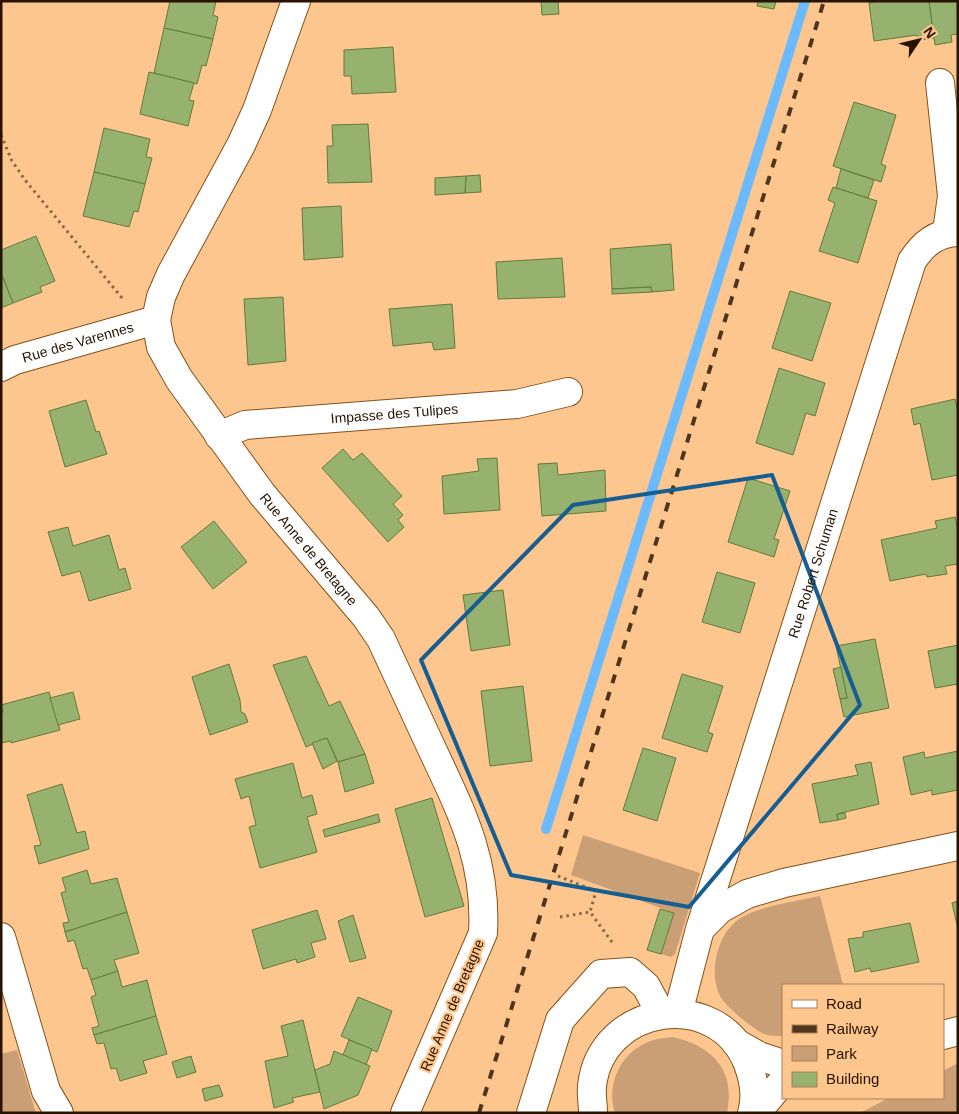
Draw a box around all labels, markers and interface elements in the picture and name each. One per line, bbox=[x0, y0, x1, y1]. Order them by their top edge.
north arrow bbox=[894, 15, 944, 65]
text: N bbox=[920, 24, 939, 41]
street label: Rue des Varennes bbox=[20, 319, 135, 366]
street label: Impasse des Tulipes bbox=[330, 401, 459, 426]
street label: Rue Anne de Bretagne bbox=[257, 490, 361, 609]
street label: Rue Robert Schuman bbox=[785, 507, 841, 640]
street label: Rue Anne de Bretagne bbox=[417, 936, 487, 1073]
legend bbox=[782, 984, 944, 1099]
text: Road bbox=[826, 995, 862, 1012]
text: Railway bbox=[826, 1020, 879, 1037]
text: Park bbox=[826, 1045, 857, 1062]
text: Building bbox=[826, 1070, 879, 1087]

